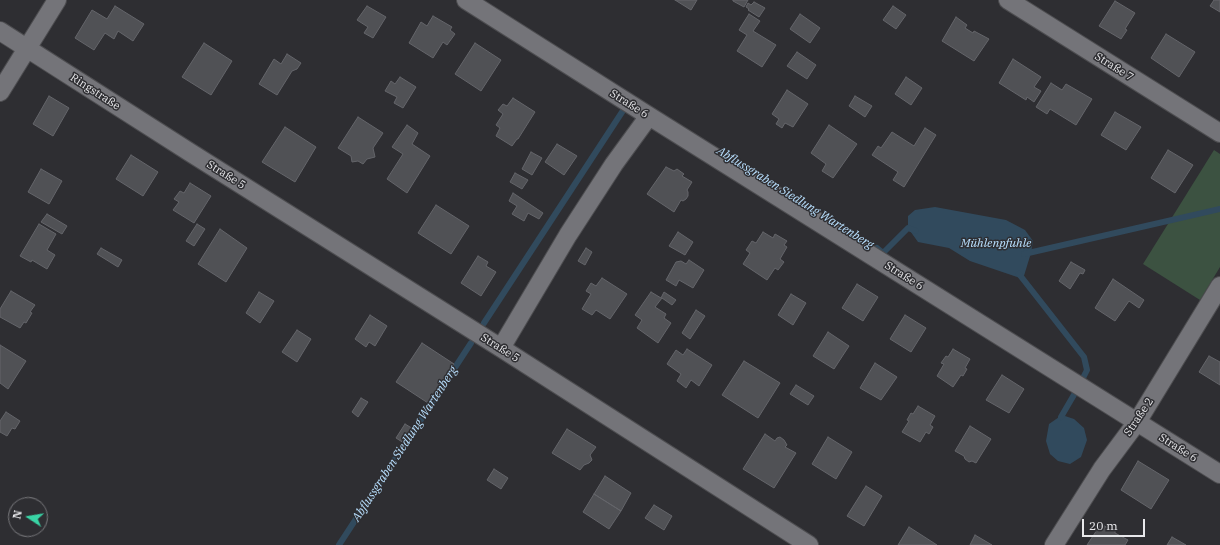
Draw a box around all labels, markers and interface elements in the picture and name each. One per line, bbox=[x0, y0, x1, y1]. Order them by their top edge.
street label: Straße 7 bbox=[1092, 50, 1136, 84]
street label: Ringstraße bbox=[68, 71, 122, 113]
street label: Straße 6 bbox=[607, 87, 651, 121]
water label: Abflussgraben Siedlung Wartenberg bbox=[714, 144, 876, 252]
street label: Straße 5 bbox=[204, 158, 248, 192]
water label: Mühlenpfuhle bbox=[961, 237, 1031, 251]
street label: Straße 6 bbox=[882, 259, 926, 293]
street label: Straße 5 bbox=[478, 331, 522, 365]
water label: Abflussgraben Siedlung Wartenberg bbox=[349, 364, 461, 524]
street label: Straße 2 bbox=[1121, 395, 1157, 439]
street label: Straße 6 bbox=[1156, 431, 1200, 465]
north arrow bbox=[8, 497, 48, 537]
text: N bbox=[9, 509, 25, 520]
scale bar bbox=[1084, 511, 1147, 537]
text: 20 m bbox=[1089, 518, 1118, 533]

